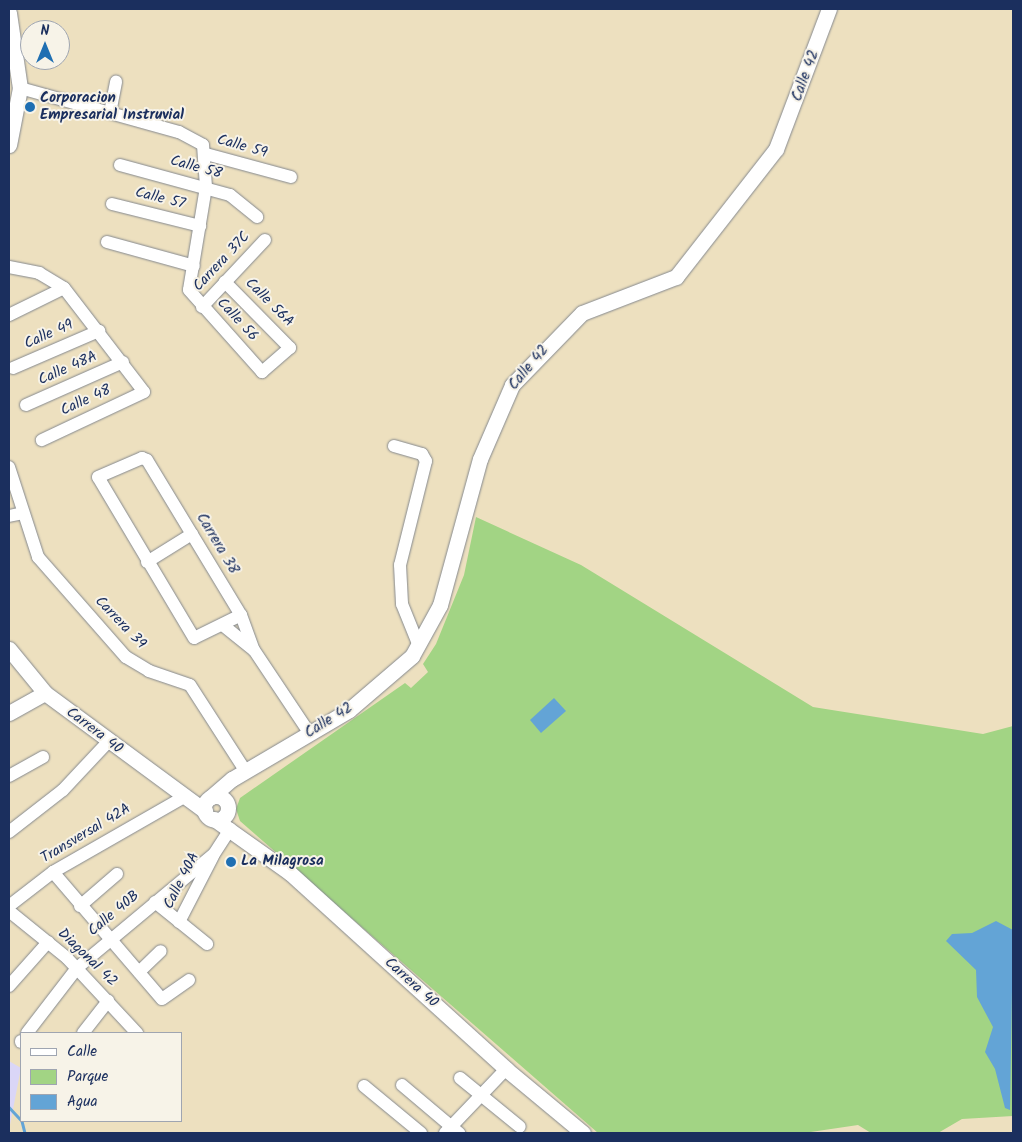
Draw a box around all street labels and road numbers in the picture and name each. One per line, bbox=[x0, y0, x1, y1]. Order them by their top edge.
street label: Calle 42 bbox=[788, 48, 824, 104]
street label: Calle 59 bbox=[215, 131, 269, 163]
street label: Calle 58 bbox=[168, 152, 224, 184]
street label: Calle 57 bbox=[133, 184, 187, 214]
street label: Carrera 37C bbox=[190, 228, 254, 296]
street label: Calle 56A bbox=[241, 275, 297, 331]
street label: Calle 56 bbox=[213, 295, 261, 345]
street label: Calle 49 bbox=[22, 316, 76, 354]
street label: Calle 42 bbox=[505, 342, 553, 394]
street label: Calle 48A bbox=[36, 348, 100, 390]
street label: Calle 48 bbox=[58, 382, 114, 420]
street label: Carrera 38 bbox=[192, 510, 242, 578]
street label: Carrera 39 bbox=[90, 593, 150, 653]
street label: Calle 42 bbox=[302, 699, 356, 743]
street label: Carrera 40 bbox=[62, 704, 126, 758]
street label: Transversal 42A bbox=[38, 800, 134, 868]
street label: Calle 40A bbox=[160, 850, 204, 912]
street label: Calle 40B bbox=[85, 887, 143, 941]
street label: Diagonal 42 bbox=[53, 925, 121, 991]
street label: Carrera 40 bbox=[380, 954, 442, 1012]

